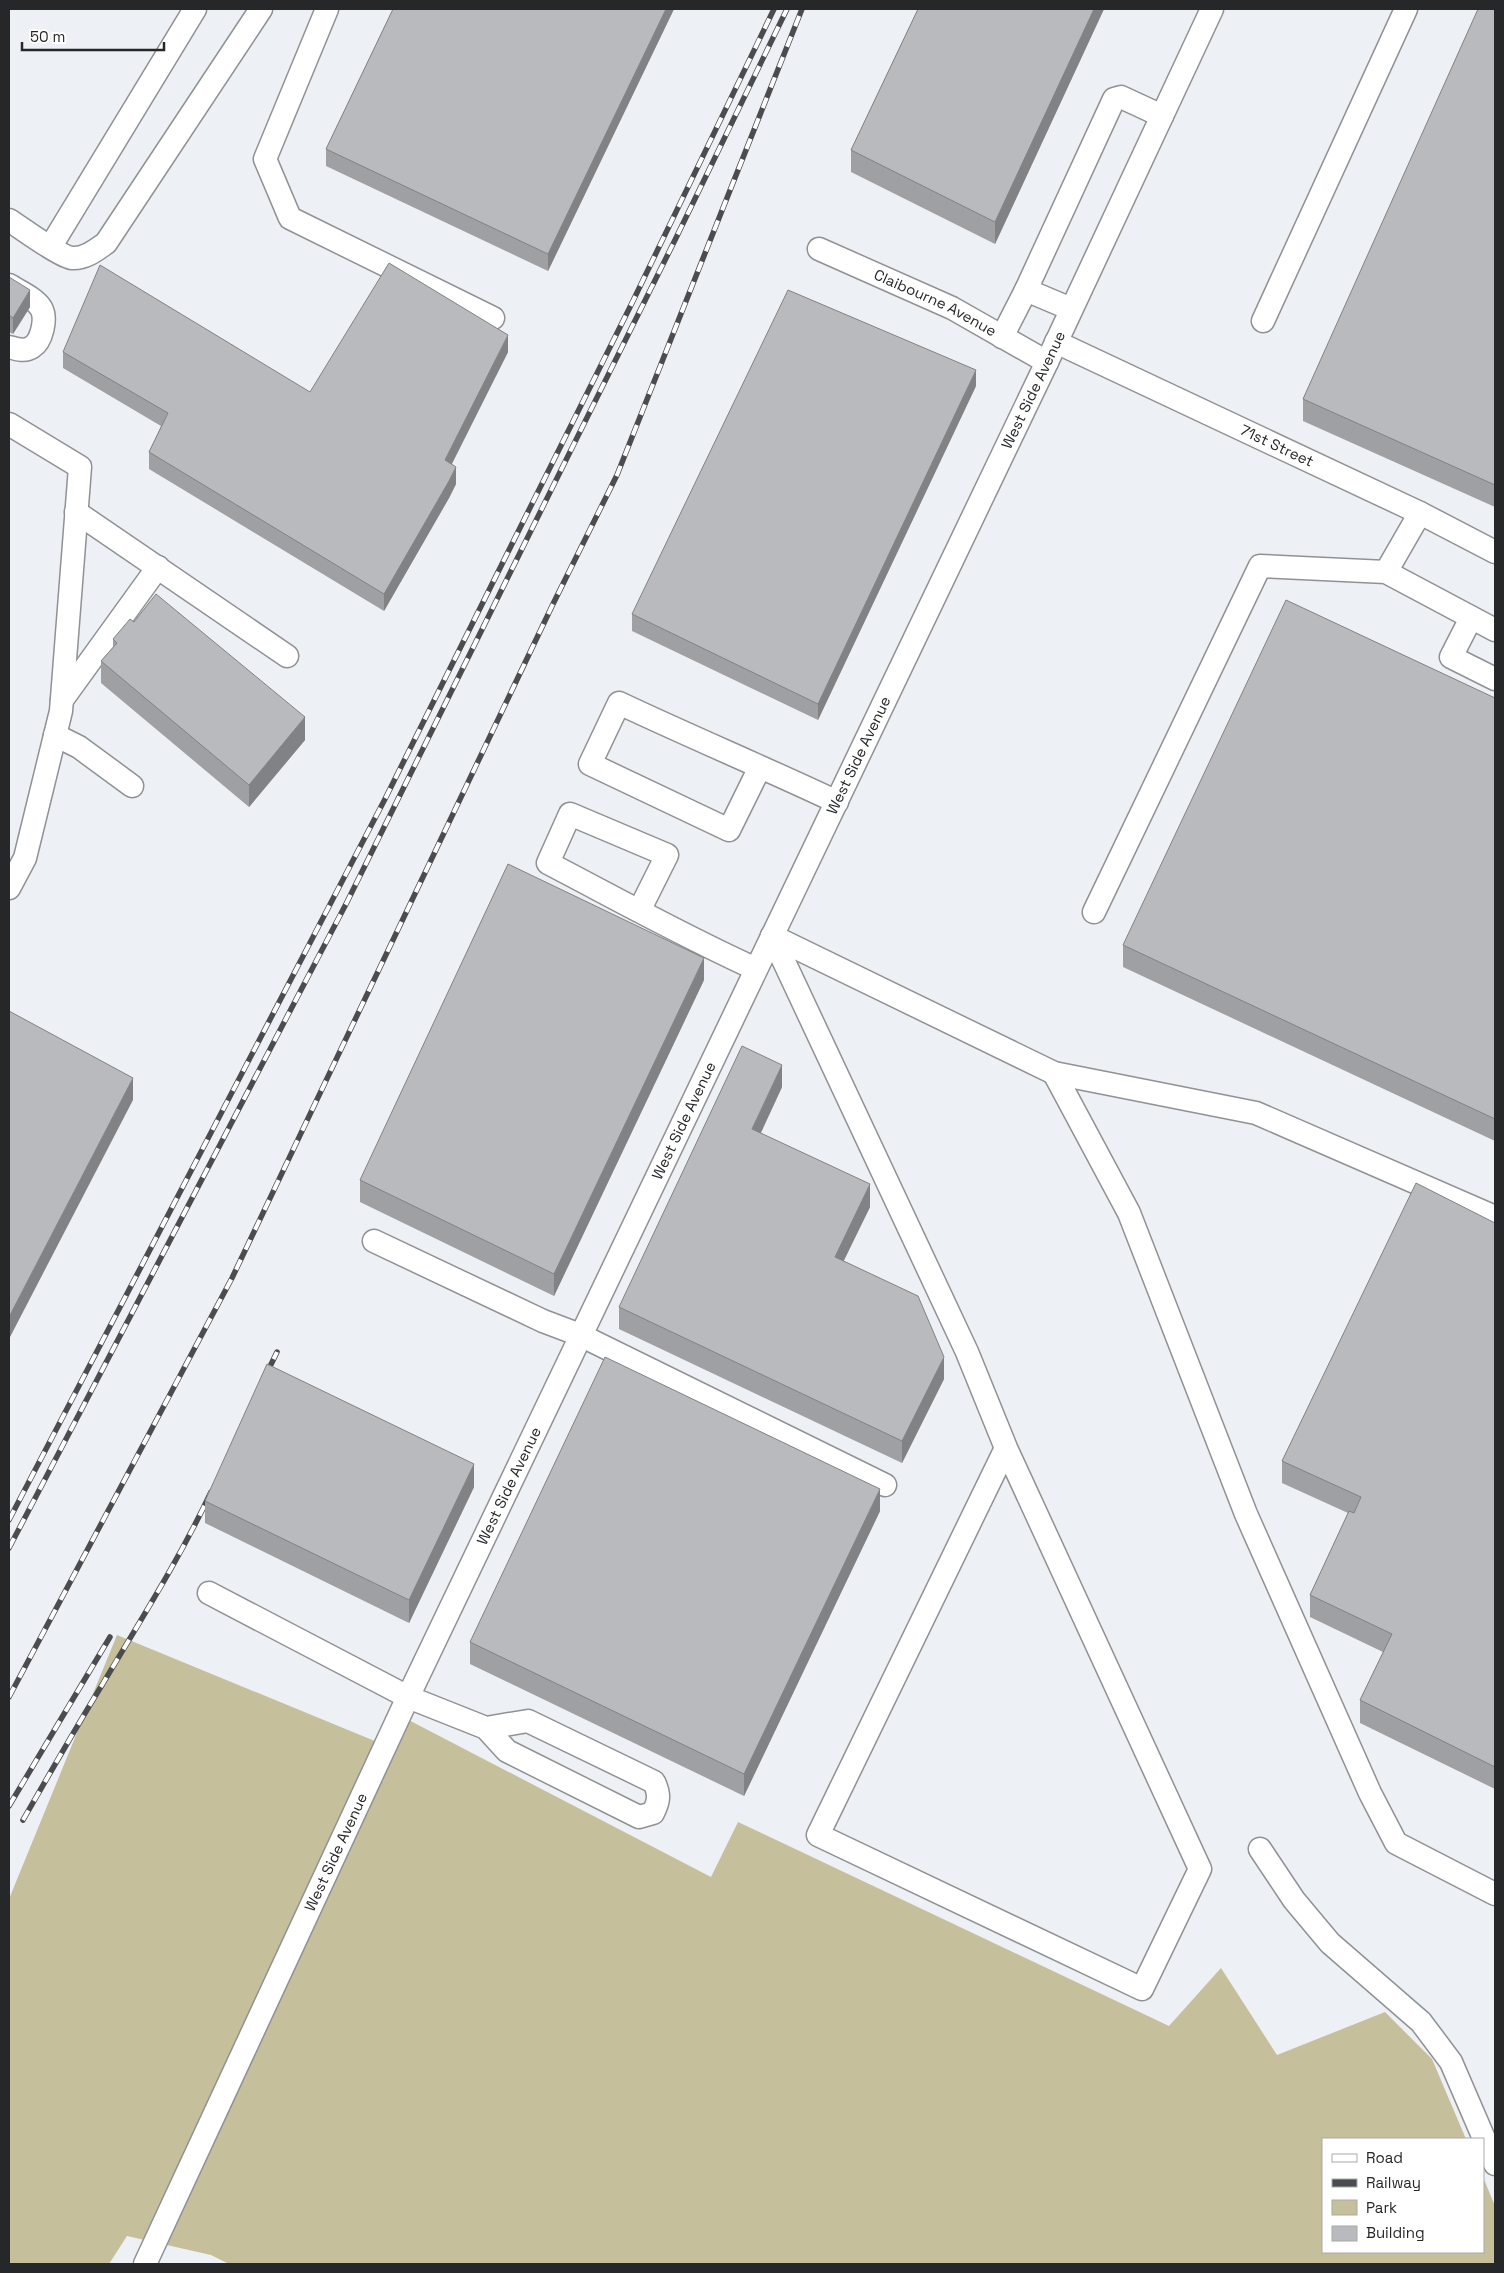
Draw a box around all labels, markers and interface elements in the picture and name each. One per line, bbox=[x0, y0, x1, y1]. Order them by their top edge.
scale bar bbox=[22, 20, 165, 52]
text: 50 m bbox=[30, 27, 65, 46]
street label: Claibourne Avenue bbox=[871, 265, 1000, 340]
street label: West Side Avenue bbox=[997, 328, 1069, 452]
street label: 71st Street bbox=[1237, 420, 1317, 471]
street label: West Side Avenue bbox=[822, 693, 895, 817]
street label: West Side Avenue bbox=[647, 1058, 720, 1182]
street label: West Side Avenue bbox=[472, 1424, 545, 1548]
street label: West Side Avenue bbox=[300, 1790, 371, 1914]
legend bbox=[1322, 2138, 1484, 2253]
text: Road bbox=[1366, 2148, 1403, 2167]
text: Railway bbox=[1366, 2173, 1421, 2192]
text: Park bbox=[1366, 2198, 1397, 2217]
text: Building bbox=[1366, 2223, 1425, 2242]

